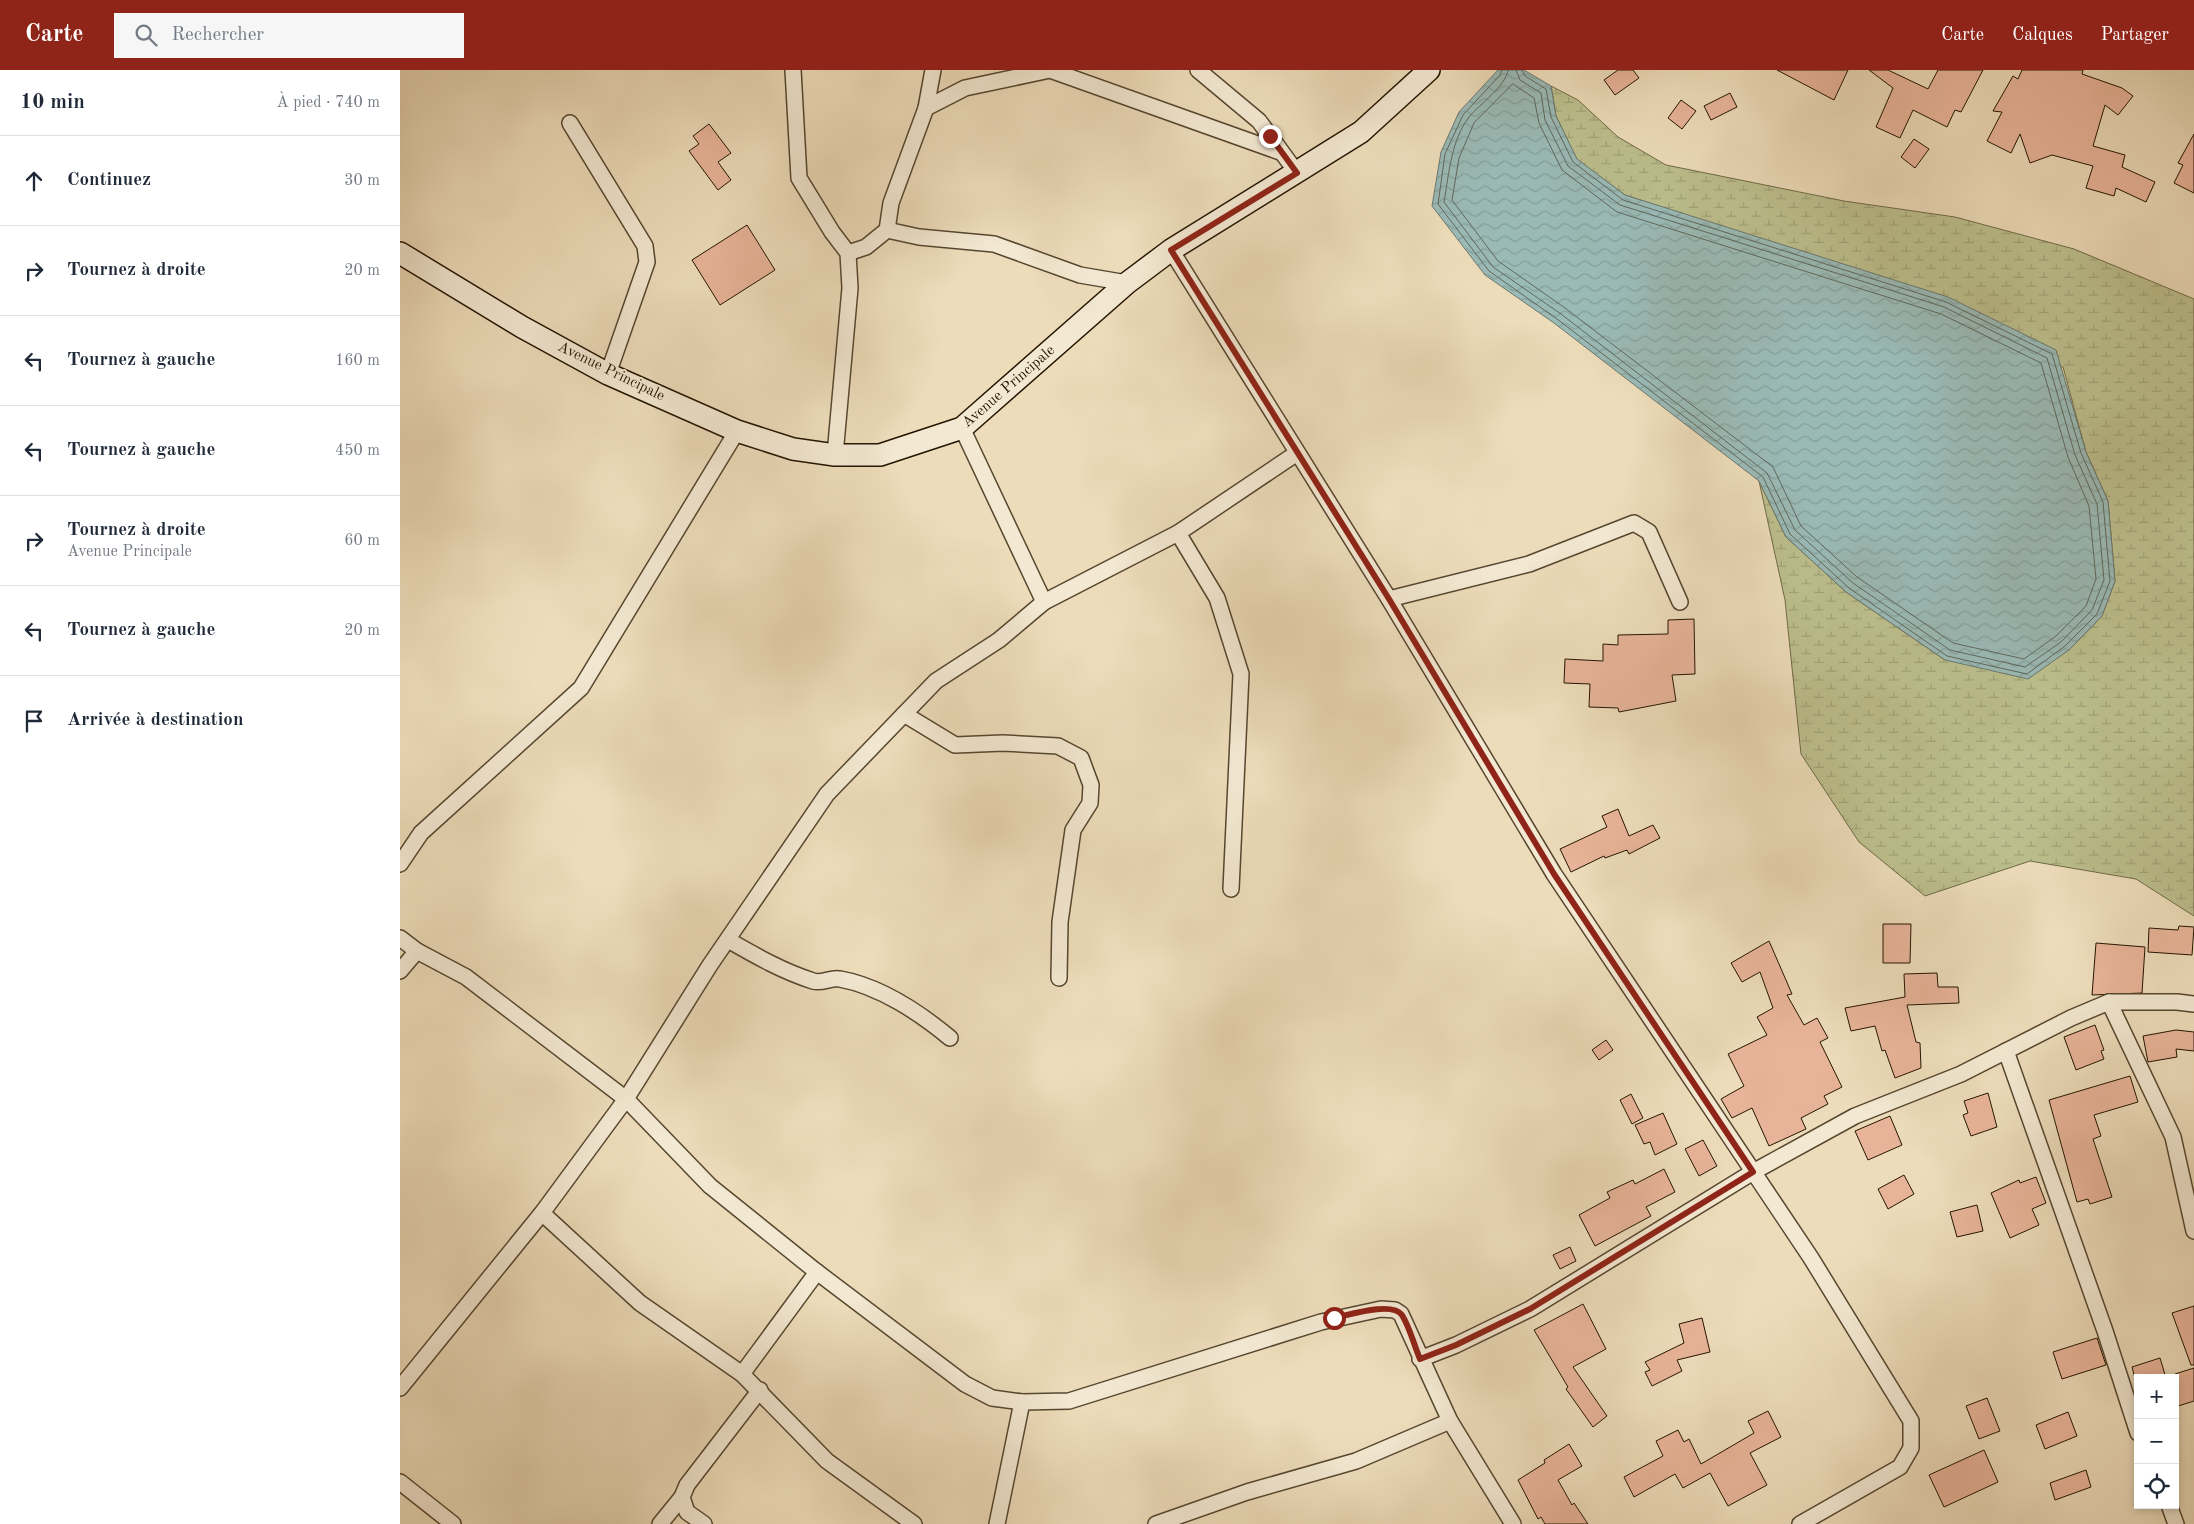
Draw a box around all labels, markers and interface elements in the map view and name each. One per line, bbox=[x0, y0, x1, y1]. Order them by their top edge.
search box bbox=[114, 13, 464, 58]
icon: search bbox=[132, 21, 160, 49]
text: Carte bbox=[25, 23, 84, 47]
text: Rechercher bbox=[172, 26, 264, 45]
text: Carte bbox=[1941, 26, 1984, 44]
text: Calques bbox=[2012, 26, 2073, 44]
text: Partager bbox=[2101, 26, 2169, 44]
text: 10 min bbox=[20, 92, 85, 113]
text: À pied · 740 m bbox=[277, 95, 380, 111]
route end bbox=[1259, 125, 1282, 148]
icon: ahead bbox=[20, 167, 48, 195]
text: Continuez bbox=[67, 171, 151, 190]
text: 30 m bbox=[344, 173, 380, 189]
icon: right bbox=[20, 257, 48, 285]
text: Tournez à droite bbox=[67, 261, 206, 280]
text: 20 m bbox=[344, 263, 380, 279]
street label: Avenue Principale bbox=[555, 340, 667, 404]
street label: Avenue Principale bbox=[960, 343, 1058, 431]
icon: left bbox=[20, 347, 48, 375]
text: Tournez à gauche bbox=[67, 351, 215, 370]
text: 160 m bbox=[335, 353, 380, 369]
icon: left bbox=[20, 437, 48, 465]
text: Tournez à gauche bbox=[67, 441, 215, 460]
text: 450 m bbox=[335, 443, 380, 459]
text: Tournez à droite bbox=[67, 521, 206, 540]
icon: right bbox=[20, 527, 48, 555]
text: 60 m bbox=[344, 533, 380, 549]
text: Avenue Principale bbox=[67, 544, 192, 560]
icon: left bbox=[20, 617, 48, 645]
text: Tournez à gauche bbox=[67, 621, 215, 640]
text: 20 m bbox=[344, 623, 380, 639]
icon: arrive bbox=[20, 707, 48, 735]
text: Arrivée à destination bbox=[67, 711, 243, 730]
route start bbox=[1323, 1307, 1346, 1330]
map controls bbox=[2134, 1374, 2179, 1509]
button: + bbox=[2134, 1374, 2179, 1419]
button: − bbox=[2134, 1419, 2179, 1464]
button: locate bbox=[2134, 1464, 2179, 1509]

